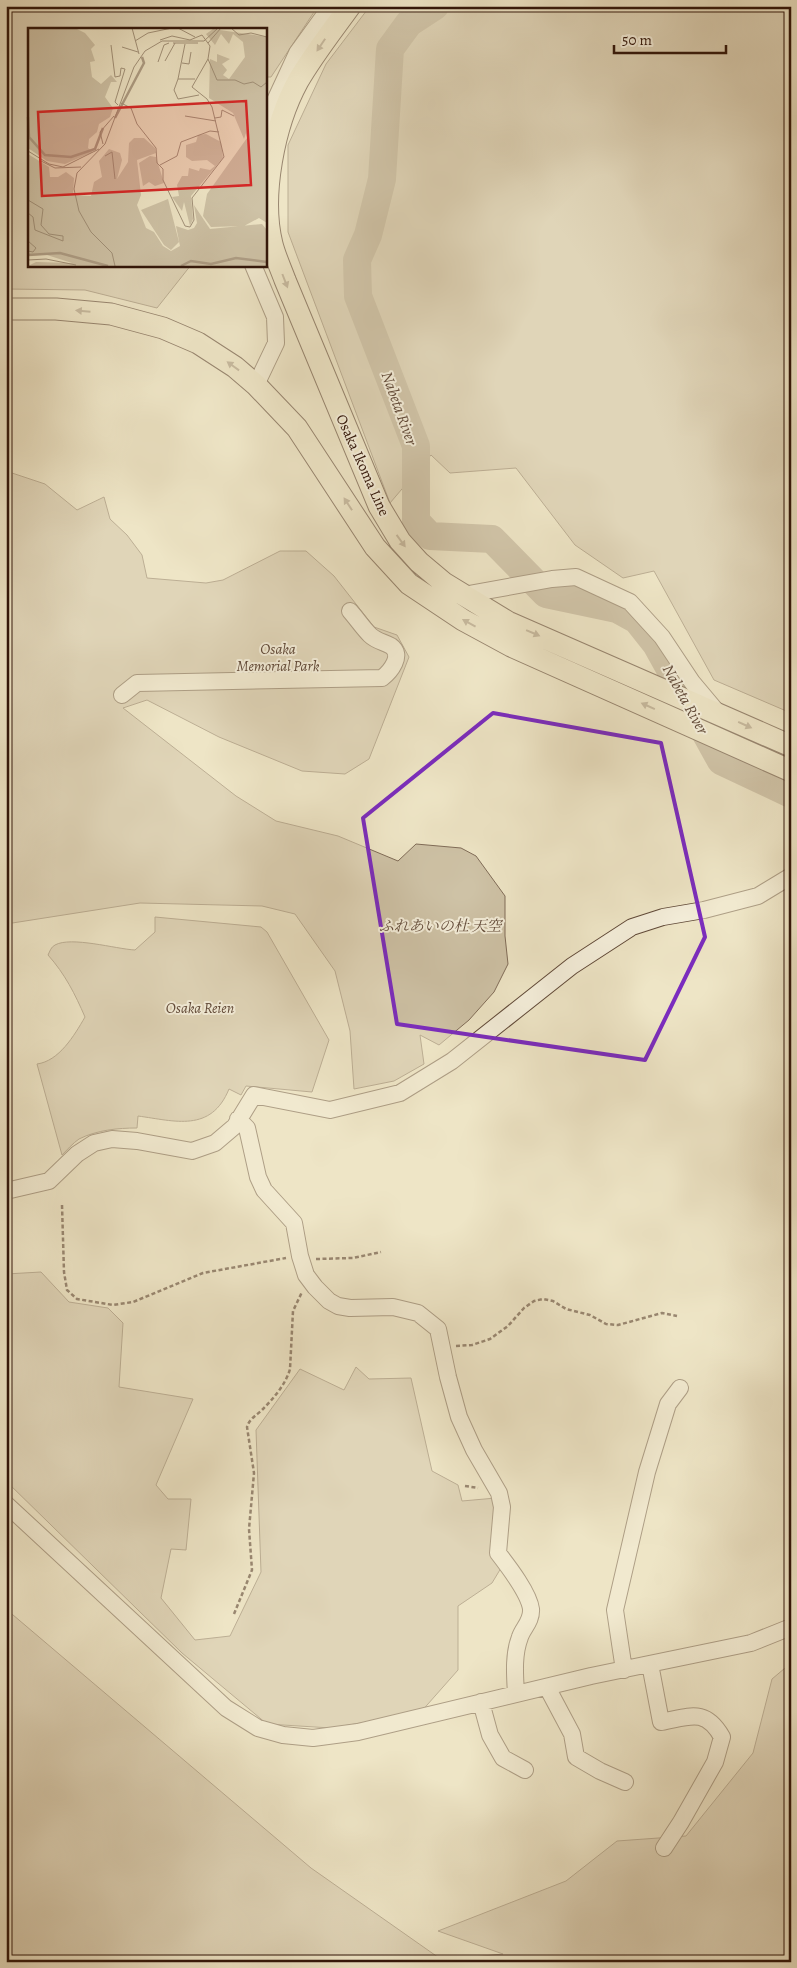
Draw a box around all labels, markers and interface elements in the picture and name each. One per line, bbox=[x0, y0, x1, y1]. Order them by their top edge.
scale bar bbox=[614, 22, 727, 54]
inset map bbox=[28, 28, 266, 266]
text: 50 m bbox=[622, 30, 652, 50]
one-way arrow bbox=[316, 39, 326, 52]
one-way arrow bbox=[281, 274, 289, 289]
one-way arrow bbox=[75, 307, 91, 315]
one-way arrow bbox=[227, 361, 240, 372]
water label: Nabeta River bbox=[376, 369, 423, 449]
street label: Osaka Ikoma Line bbox=[332, 411, 395, 519]
one-way arrow bbox=[343, 497, 352, 510]
one-way arrow bbox=[396, 534, 407, 547]
one-way arrow bbox=[462, 619, 476, 627]
one-way arrow bbox=[526, 629, 540, 637]
park label: Osaka Memorial Park bbox=[237, 639, 320, 676]
water label: Nabeta River bbox=[657, 661, 714, 739]
one-way arrow bbox=[641, 702, 655, 710]
one-way arrow bbox=[738, 721, 752, 729]
park label: ふれあいの杜 天空 bbox=[379, 916, 503, 936]
park label: Osaka Reien bbox=[166, 998, 234, 1018]

